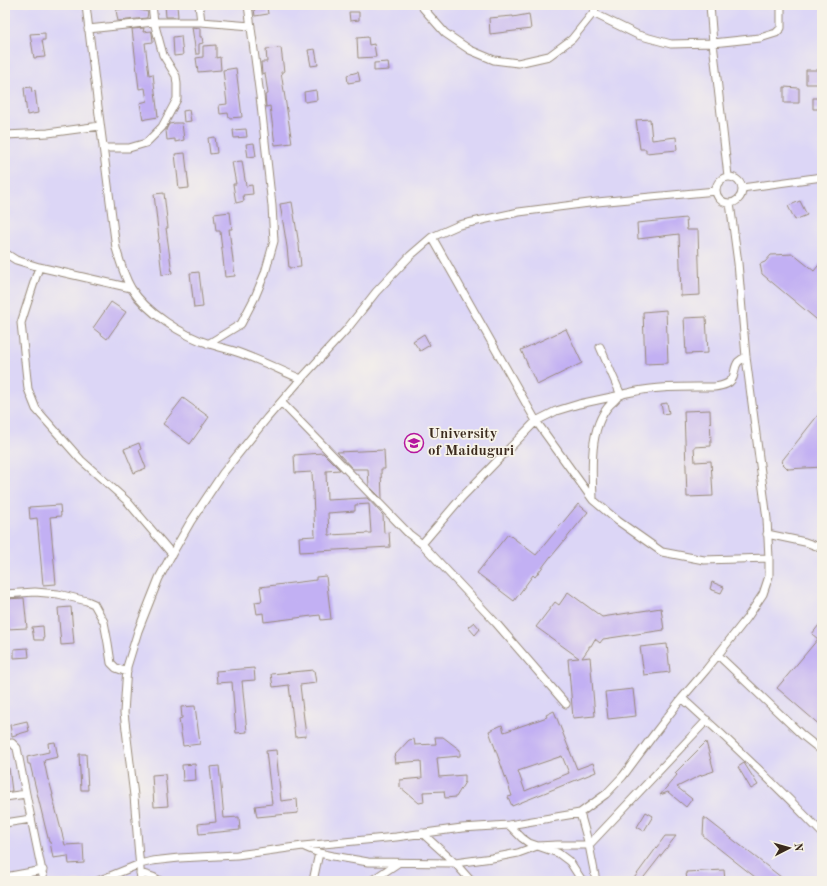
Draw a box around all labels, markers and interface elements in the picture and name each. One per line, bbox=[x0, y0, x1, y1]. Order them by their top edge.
place label: University of Maiduguri bbox=[428, 427, 514, 459]
school or university icon: University of Maiduguri bbox=[403, 432, 425, 454]
north arrow bbox=[769, 828, 809, 868]
text: N bbox=[792, 842, 803, 852]

